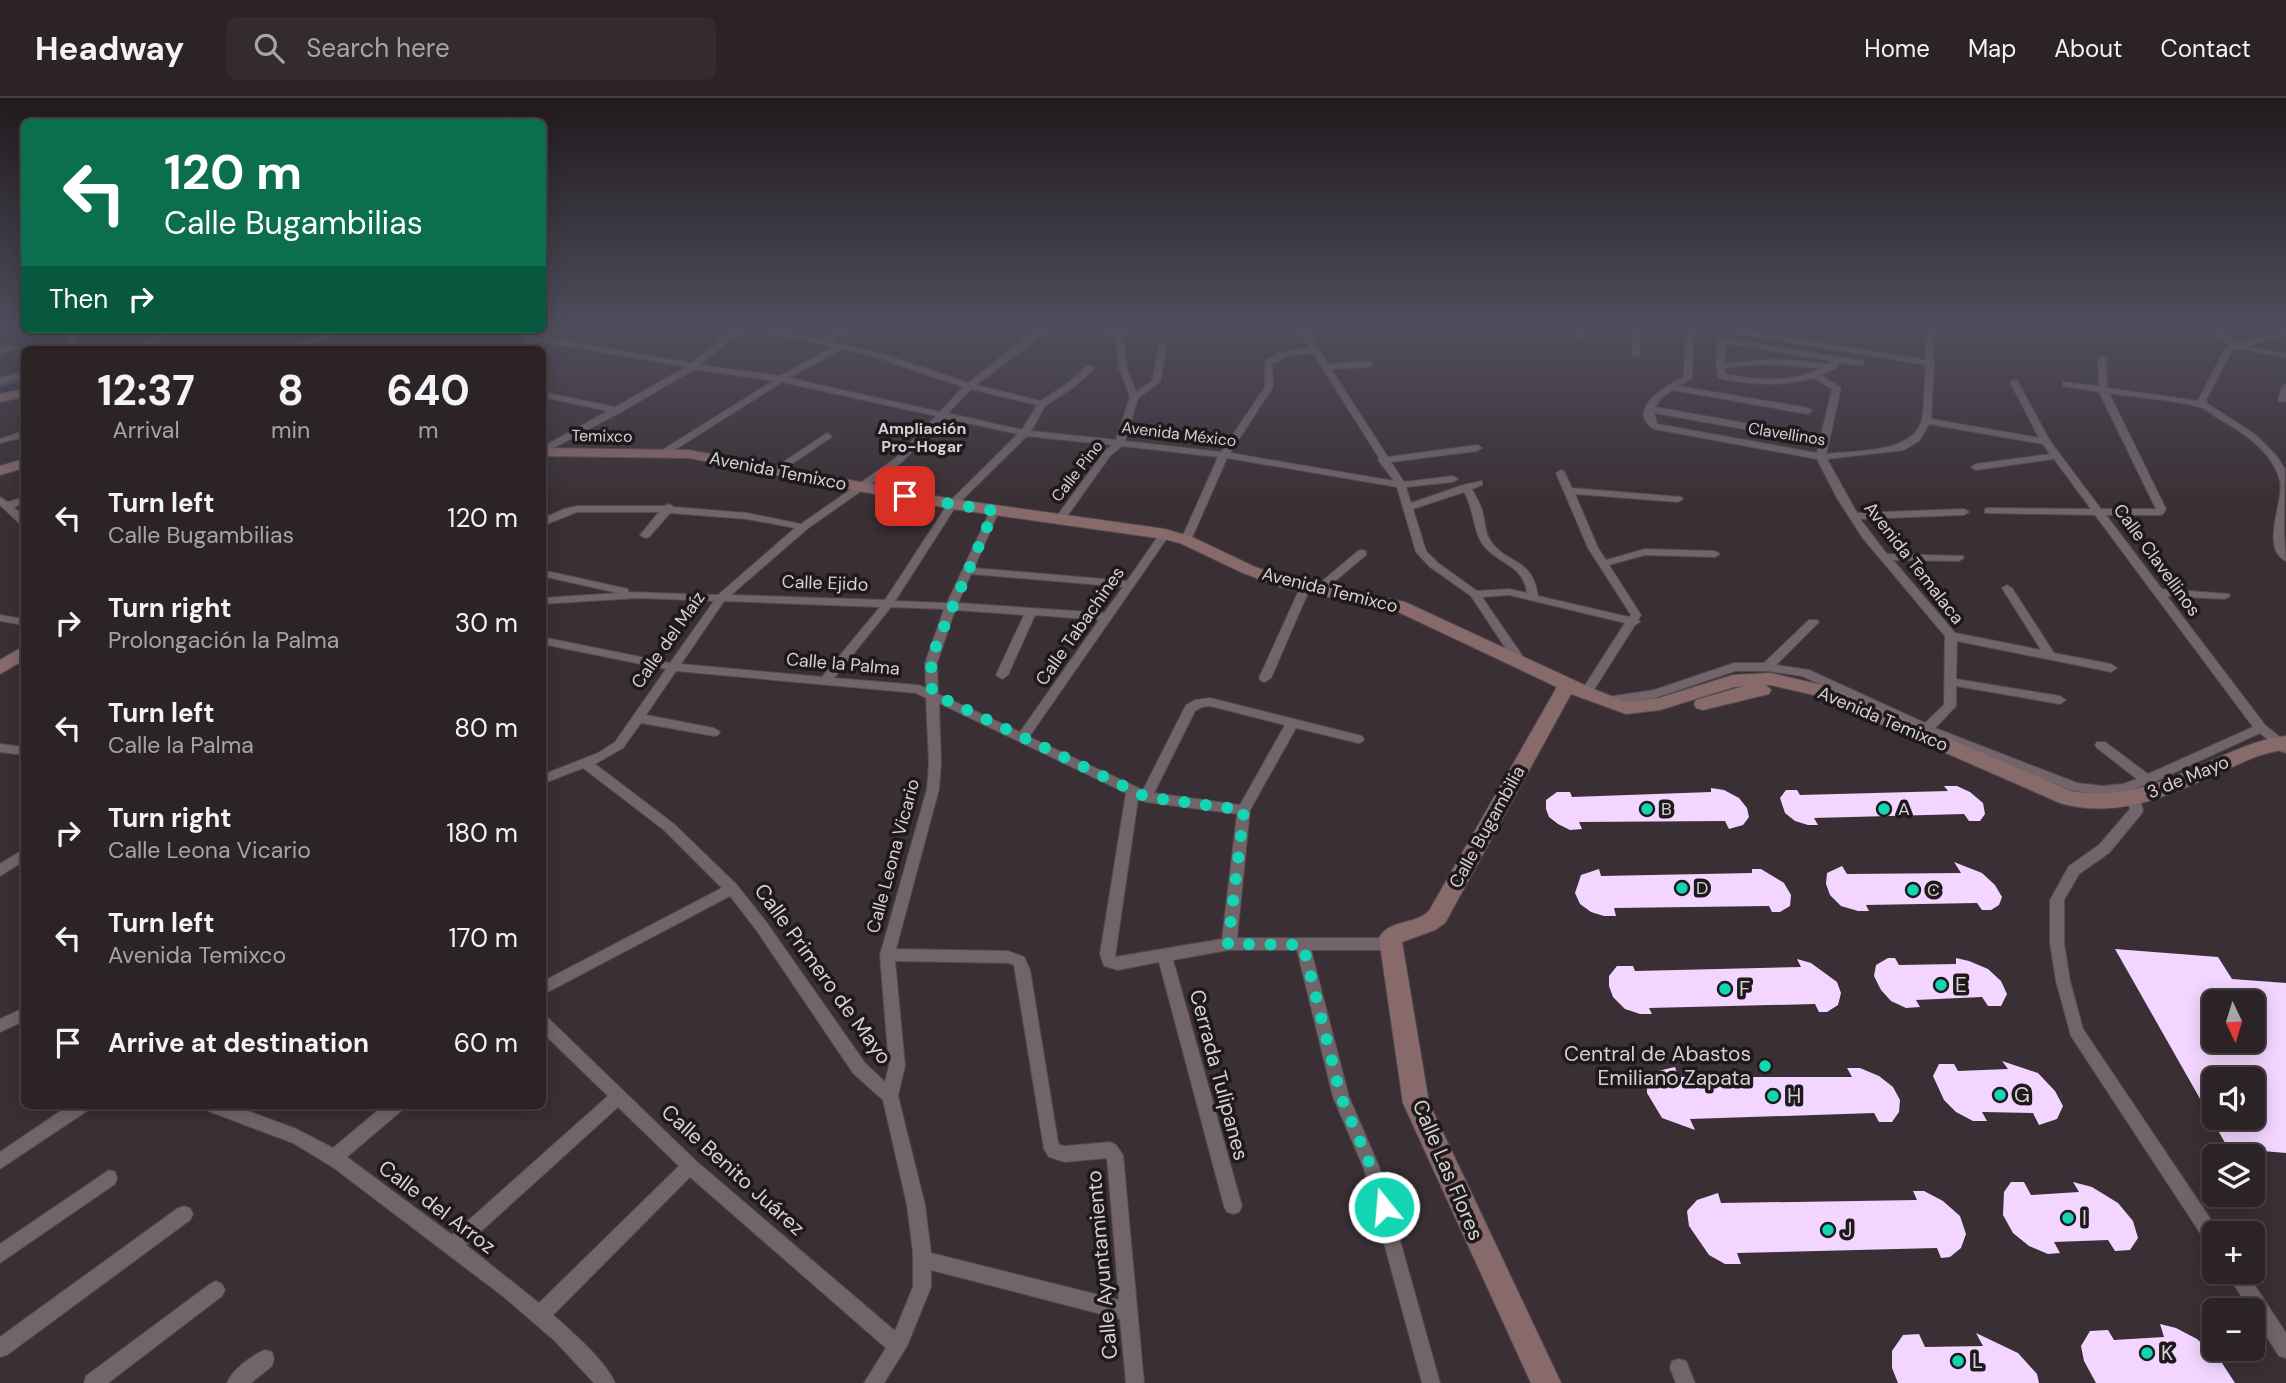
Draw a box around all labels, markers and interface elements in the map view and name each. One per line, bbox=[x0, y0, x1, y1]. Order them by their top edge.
search box bbox=[226, 17, 716, 80]
text: Headway bbox=[35, 27, 184, 70]
icon: search bbox=[250, 29, 288, 67]
text: Search here bbox=[306, 31, 450, 65]
text: Home bbox=[1864, 33, 1930, 64]
text: Map bbox=[1968, 33, 2016, 64]
text: About bbox=[2054, 33, 2123, 64]
text: Contact bbox=[2161, 33, 2251, 64]
text: 120 m bbox=[164, 140, 302, 204]
icon: left bbox=[49, 147, 140, 238]
text: Calle Bugambilias bbox=[164, 202, 423, 244]
icon: right bbox=[122, 280, 160, 318]
text: Then bbox=[49, 282, 108, 316]
text: 12:37 bbox=[97, 363, 195, 418]
text: 8 bbox=[277, 363, 304, 418]
text: 640 bbox=[386, 363, 470, 418]
text: Arrival bbox=[113, 415, 180, 445]
text: min bbox=[271, 415, 310, 445]
text: m bbox=[418, 415, 438, 445]
street label: Avenida México bbox=[1120, 417, 1238, 451]
district label: Ampliación Pro-Hogar bbox=[878, 418, 966, 457]
street label: Clavellinos bbox=[1747, 418, 1827, 450]
street label: Temixco bbox=[571, 425, 633, 447]
street label: Calle Pino bbox=[1046, 436, 1108, 506]
street label: Avenida Temixco bbox=[707, 446, 849, 496]
pin bbox=[875, 466, 935, 526]
icon: arrive bbox=[886, 477, 924, 515]
text: Turn left bbox=[108, 486, 215, 520]
street label: Avenida Temalaca bbox=[1859, 497, 1969, 629]
icon: left bbox=[49, 499, 87, 537]
street label: Calle Clavellinos bbox=[2108, 499, 2206, 621]
text: 120 m bbox=[447, 501, 518, 535]
text: Calle Bugambilias bbox=[108, 520, 294, 550]
street label: Avenida Temixco bbox=[1259, 561, 1401, 619]
street label: Calle Tabachines bbox=[1030, 562, 1130, 690]
street label: Calle Ejido bbox=[781, 569, 869, 597]
street label: Calle del Maíz bbox=[626, 587, 710, 693]
text: Turn right bbox=[108, 591, 232, 625]
icon: right bbox=[49, 604, 87, 642]
text: 30 m bbox=[455, 606, 518, 640]
text: Prolongación la Palma bbox=[108, 625, 339, 655]
street label: Calle la Palma bbox=[785, 647, 901, 681]
street label: Avenida Temixco bbox=[1814, 681, 1952, 757]
text: Turn left bbox=[108, 696, 215, 730]
icon: left bbox=[49, 709, 87, 747]
text: 80 m bbox=[454, 711, 518, 745]
text: Calle la Palma bbox=[108, 730, 254, 760]
street label: 3 de Mayo bbox=[2144, 750, 2232, 804]
street label: Calle Bugambilia bbox=[1443, 761, 1531, 893]
street label: Calle Leona Vicario bbox=[861, 776, 925, 936]
place label: B bbox=[1661, 797, 1672, 821]
place label: A bbox=[1898, 797, 1910, 821]
text: Turn right bbox=[108, 801, 232, 835]
marker: B bbox=[1639, 801, 1655, 817]
marker: A bbox=[1876, 801, 1892, 817]
icon: right bbox=[49, 814, 87, 852]
text: 180 m bbox=[446, 816, 518, 850]
text: Calle Leona Vicario bbox=[108, 835, 311, 865]
place label: D bbox=[1696, 876, 1708, 900]
street label: Calle Primero de Mayo bbox=[748, 878, 898, 1070]
place label: C bbox=[1927, 878, 1940, 902]
marker: D bbox=[1674, 880, 1690, 896]
marker: C bbox=[1905, 882, 1921, 898]
text: Turn left bbox=[108, 906, 215, 940]
icon: left bbox=[49, 919, 87, 957]
text: 170 m bbox=[449, 921, 518, 955]
text: Avenida Temixco bbox=[108, 940, 286, 970]
place label: E bbox=[1955, 971, 1967, 999]
place label: F bbox=[1739, 975, 1750, 1003]
marker: E bbox=[1933, 977, 1949, 993]
marker: F bbox=[1717, 981, 1733, 997]
street label: Cerrada Tulipanes bbox=[1183, 987, 1255, 1163]
north arrow bbox=[2202, 990, 2264, 1054]
map controls bbox=[2202, 990, 2265, 1361]
icon: arrive bbox=[49, 1024, 87, 1062]
text: Arrive at destination bbox=[108, 1026, 369, 1060]
text: 60 m bbox=[454, 1026, 518, 1060]
place label: Central de Abastos Emiliano Zapata bbox=[1564, 1040, 1751, 1092]
marker: Central de Abastos Emiliano Zapata bbox=[1757, 1058, 1773, 1074]
button: sound bbox=[2202, 1067, 2265, 1130]
place label: G bbox=[2014, 1081, 2030, 1109]
place label: H bbox=[1787, 1082, 1801, 1110]
marker: G bbox=[1992, 1087, 2008, 1103]
marker: H bbox=[1765, 1088, 1781, 1104]
street label: Calle Las Flores bbox=[1406, 1095, 1490, 1245]
street label: Calle Benito Juárez bbox=[655, 1098, 811, 1242]
button: layers bbox=[2202, 1144, 2265, 1207]
street label: Calle del Arroz bbox=[373, 1154, 501, 1260]
street label: Calle Ayuntamiento bbox=[1080, 1169, 1124, 1361]
position arrow bbox=[1347, 1170, 1421, 1244]
place label: I bbox=[2082, 1204, 2087, 1232]
marker: I bbox=[2060, 1210, 2076, 1226]
place label: J bbox=[1842, 1216, 1853, 1244]
button: + bbox=[2202, 1221, 2265, 1284]
marker: J bbox=[1820, 1222, 1836, 1238]
button: − bbox=[2202, 1298, 2265, 1361]
place label: K bbox=[2161, 1339, 2173, 1367]
marker: K bbox=[2139, 1345, 2155, 1361]
place label: L bbox=[1972, 1347, 1983, 1375]
marker: L bbox=[1950, 1353, 1966, 1369]

